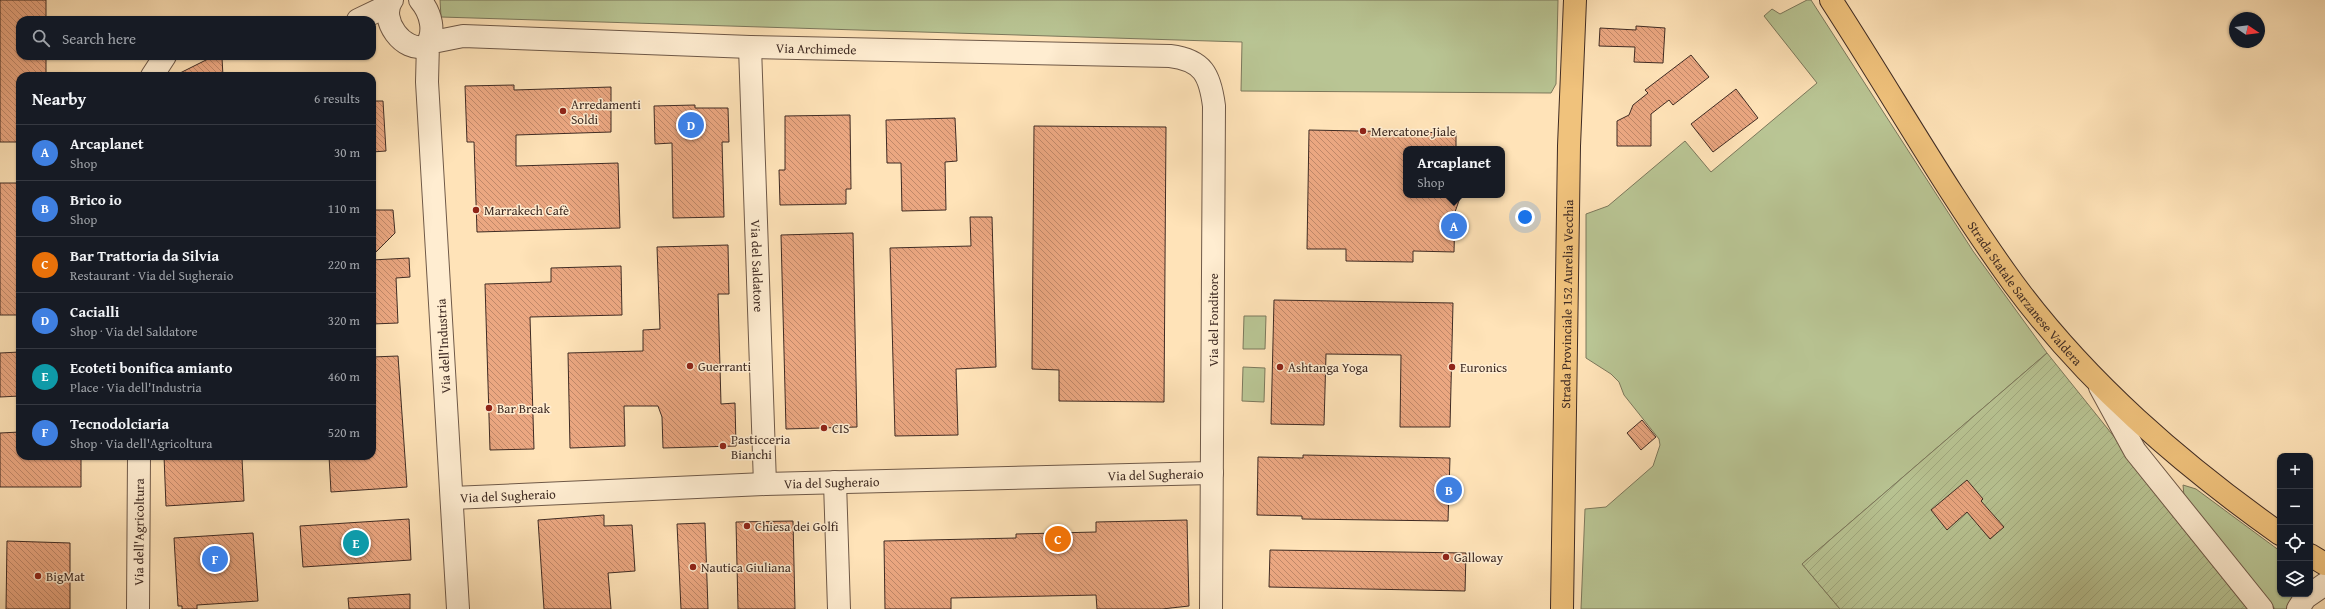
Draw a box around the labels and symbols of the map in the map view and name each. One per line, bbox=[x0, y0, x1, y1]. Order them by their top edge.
north arrow bbox=[2229, 12, 2265, 48]
street label: Via Archimede bbox=[776, 39, 857, 59]
place label: Arredamenti Soldi bbox=[571, 95, 641, 129]
marker: Arredamenti Soldi bbox=[558, 106, 568, 116]
pin: D bbox=[678, 110, 704, 140]
place label: Mercatone Jiale bbox=[1371, 122, 1456, 141]
marker: Mercatone Jiale bbox=[1358, 126, 1368, 136]
street label: Strada Provinciale 152 Aurelia Vecchia bbox=[1556, 199, 1578, 409]
place label: Marrakech Cafè bbox=[484, 201, 569, 220]
marker: Marrakech Cafè bbox=[471, 205, 481, 215]
your location bbox=[1515, 207, 1535, 227]
pin: A bbox=[1441, 211, 1467, 241]
street label: Strada Statale Sarzanese Valdera bbox=[1963, 217, 2087, 371]
street label: Via del Saldatore bbox=[746, 219, 768, 312]
street label: Via del Fonditore bbox=[1204, 273, 1223, 367]
street label: Via dell'Industria bbox=[431, 297, 455, 394]
place label: Guerranti bbox=[698, 357, 751, 376]
place label: Ashtanga Yoga bbox=[1288, 358, 1369, 377]
place label: Euronics bbox=[1460, 358, 1507, 377]
marker: Guerranti bbox=[685, 361, 695, 371]
marker: Ashtanga Yoga bbox=[1275, 362, 1285, 372]
marker: Euronics bbox=[1447, 362, 1457, 372]
place label: Bar Break bbox=[497, 399, 551, 418]
marker: Bar Break bbox=[484, 403, 494, 413]
place label: CIS bbox=[832, 419, 849, 438]
marker: CIS bbox=[819, 423, 829, 433]
place label: Pasticceria Bianchi bbox=[731, 430, 791, 464]
marker: Pasticceria Bianchi bbox=[718, 441, 728, 451]
street label: Via del Sugheraio bbox=[1107, 464, 1204, 486]
street label: Via del Sugheraio bbox=[784, 472, 880, 494]
pin: B bbox=[1436, 475, 1462, 505]
street label: Via dell'Agricoltura bbox=[129, 477, 149, 586]
street label: Via del Sugheraio bbox=[460, 484, 557, 508]
place label: Chiesa dei Golfi bbox=[755, 517, 839, 536]
marker: Chiesa dei Golfi bbox=[742, 521, 752, 531]
pin: C bbox=[1045, 524, 1071, 554]
pin: E bbox=[343, 528, 369, 558]
pin: F bbox=[202, 544, 228, 574]
place label: Galloway bbox=[1454, 548, 1504, 567]
marker: Galloway bbox=[1441, 552, 1451, 562]
place label: Nautica Giuliana bbox=[701, 558, 792, 577]
marker: Nautica Giuliana bbox=[688, 562, 698, 572]
place label: BigMat bbox=[46, 567, 85, 586]
marker: BigMat bbox=[33, 571, 43, 581]

